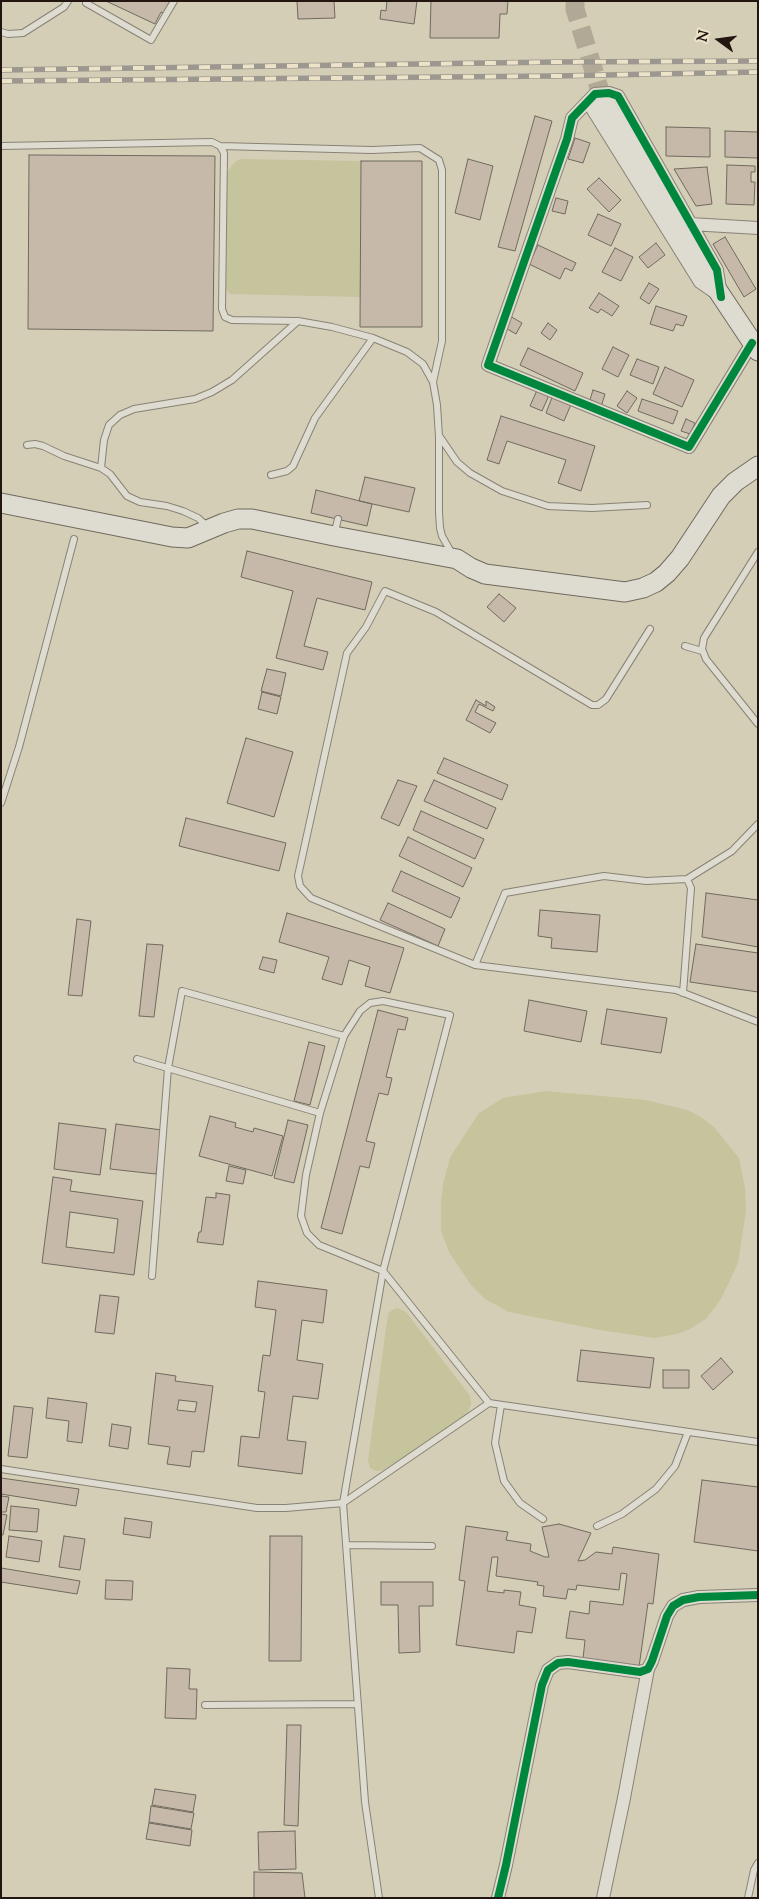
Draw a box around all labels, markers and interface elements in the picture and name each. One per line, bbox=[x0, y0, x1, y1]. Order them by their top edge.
north arrow bbox=[694, 15, 744, 65]
text: N bbox=[693, 29, 716, 44]

